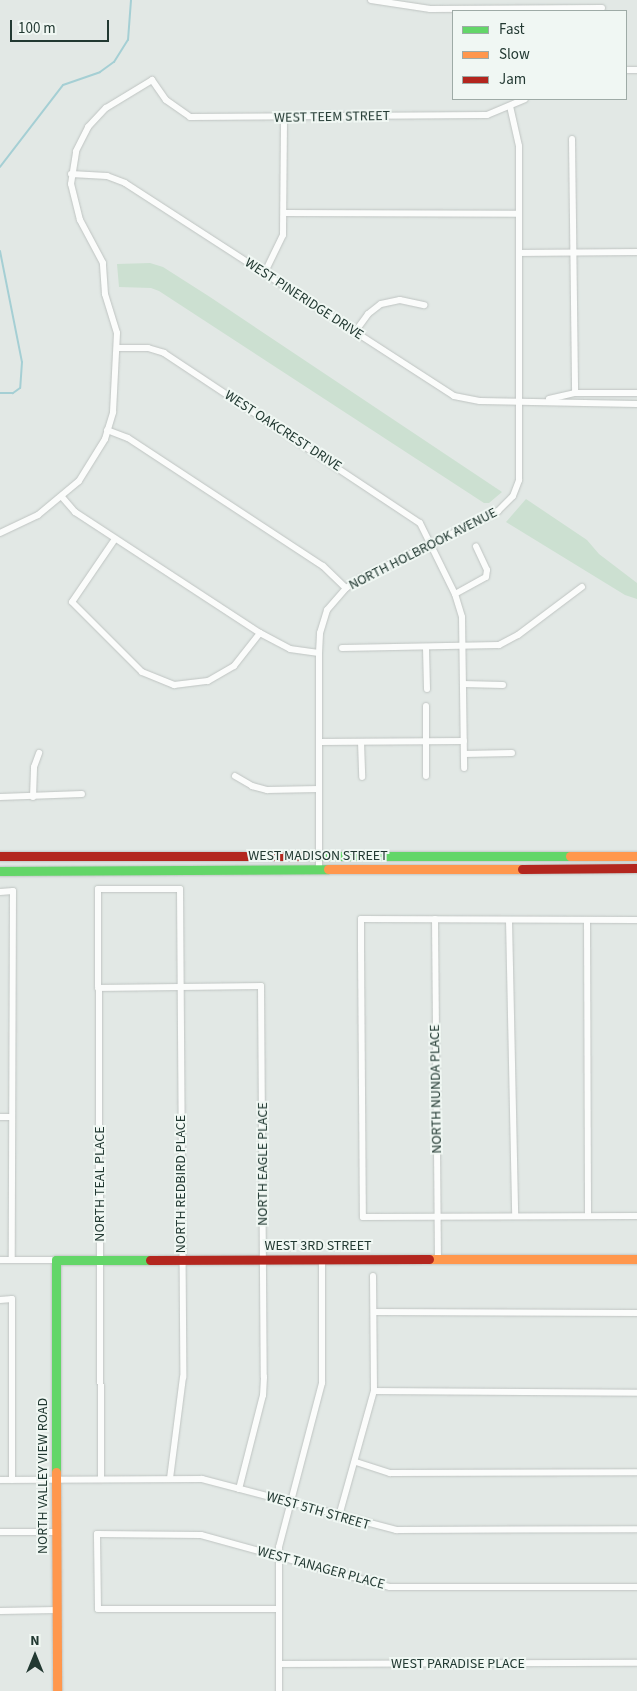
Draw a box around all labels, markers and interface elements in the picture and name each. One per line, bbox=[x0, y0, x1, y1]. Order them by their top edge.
scale bar bbox=[12, 10, 111, 42]
legend bbox=[452, 10, 627, 100]
text: 100 m bbox=[18, 18, 56, 39]
text: Fast bbox=[499, 19, 525, 40]
text: Slow bbox=[499, 44, 530, 65]
text: Jam bbox=[499, 69, 526, 90]
street label: WEST TEEM STREET bbox=[274, 108, 390, 126]
street label: WEST PINERIDGE DRIVE bbox=[242, 254, 366, 344]
street label: WEST OAKCREST DRIVE bbox=[221, 387, 345, 475]
street label: NORTH HOLBROOK AVENUE bbox=[346, 504, 500, 594]
street label: WEST MADISON STREET bbox=[248, 848, 388, 864]
street label: NORTH NUNDA PLACE bbox=[426, 1024, 446, 1154]
street label: NORTH EAGLE PLACE bbox=[255, 1102, 271, 1226]
street label: NORTH REDBIRD PLACE bbox=[173, 1115, 189, 1253]
street label: NORTH TEAL PLACE bbox=[92, 1126, 108, 1242]
street label: WEST 3RD STREET bbox=[264, 1238, 372, 1254]
street label: NORTH VALLEY VIEW ROAD bbox=[35, 1398, 51, 1554]
street label: WEST 5TH STREET bbox=[264, 1488, 372, 1534]
street label: WEST TANAGER PLACE bbox=[255, 1543, 387, 1593]
north arrow bbox=[10, 1631, 60, 1681]
text: N bbox=[30, 1631, 40, 1651]
street label: WEST PARADISE PLACE bbox=[391, 1656, 525, 1672]

